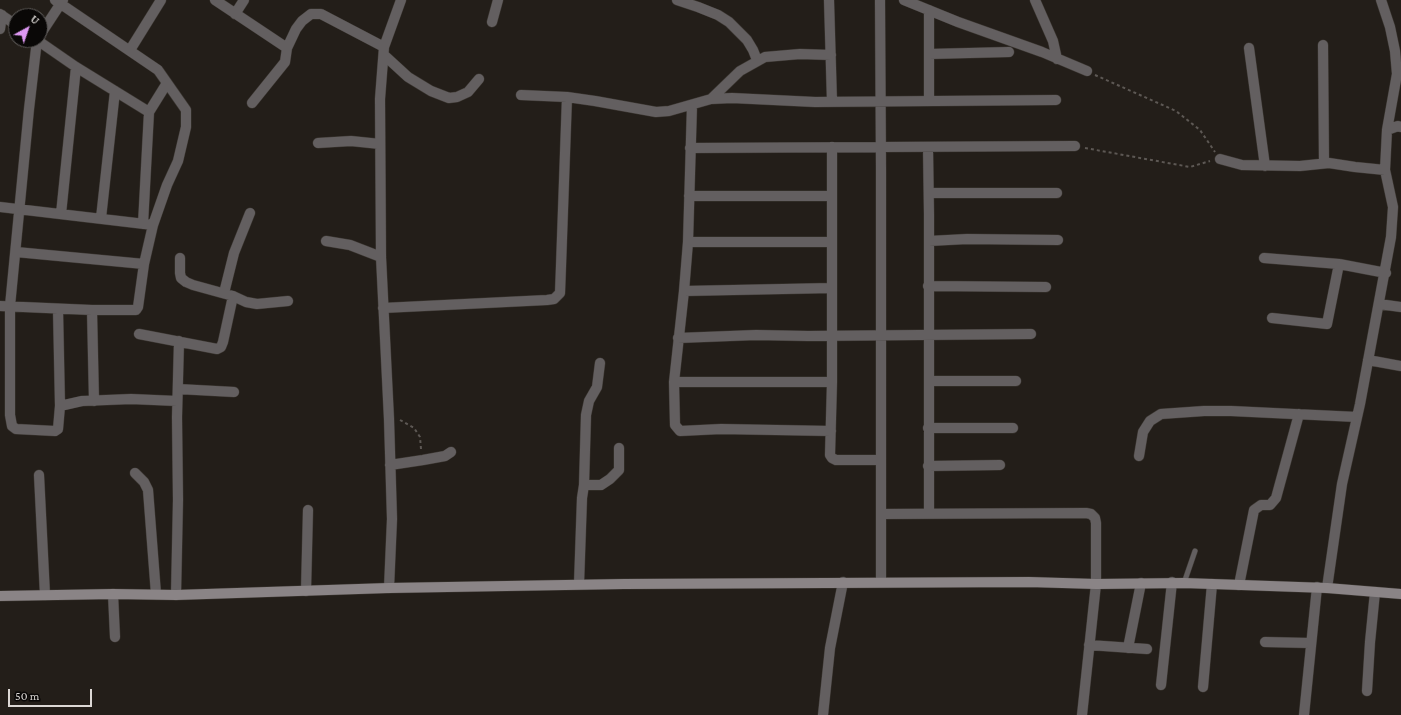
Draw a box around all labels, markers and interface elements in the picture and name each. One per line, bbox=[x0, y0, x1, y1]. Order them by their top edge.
north arrow bbox=[8, 8, 48, 48]
text: U bbox=[28, 13, 42, 27]
scale bar bbox=[10, 681, 94, 707]
text: 50 m bbox=[15, 689, 39, 703]

